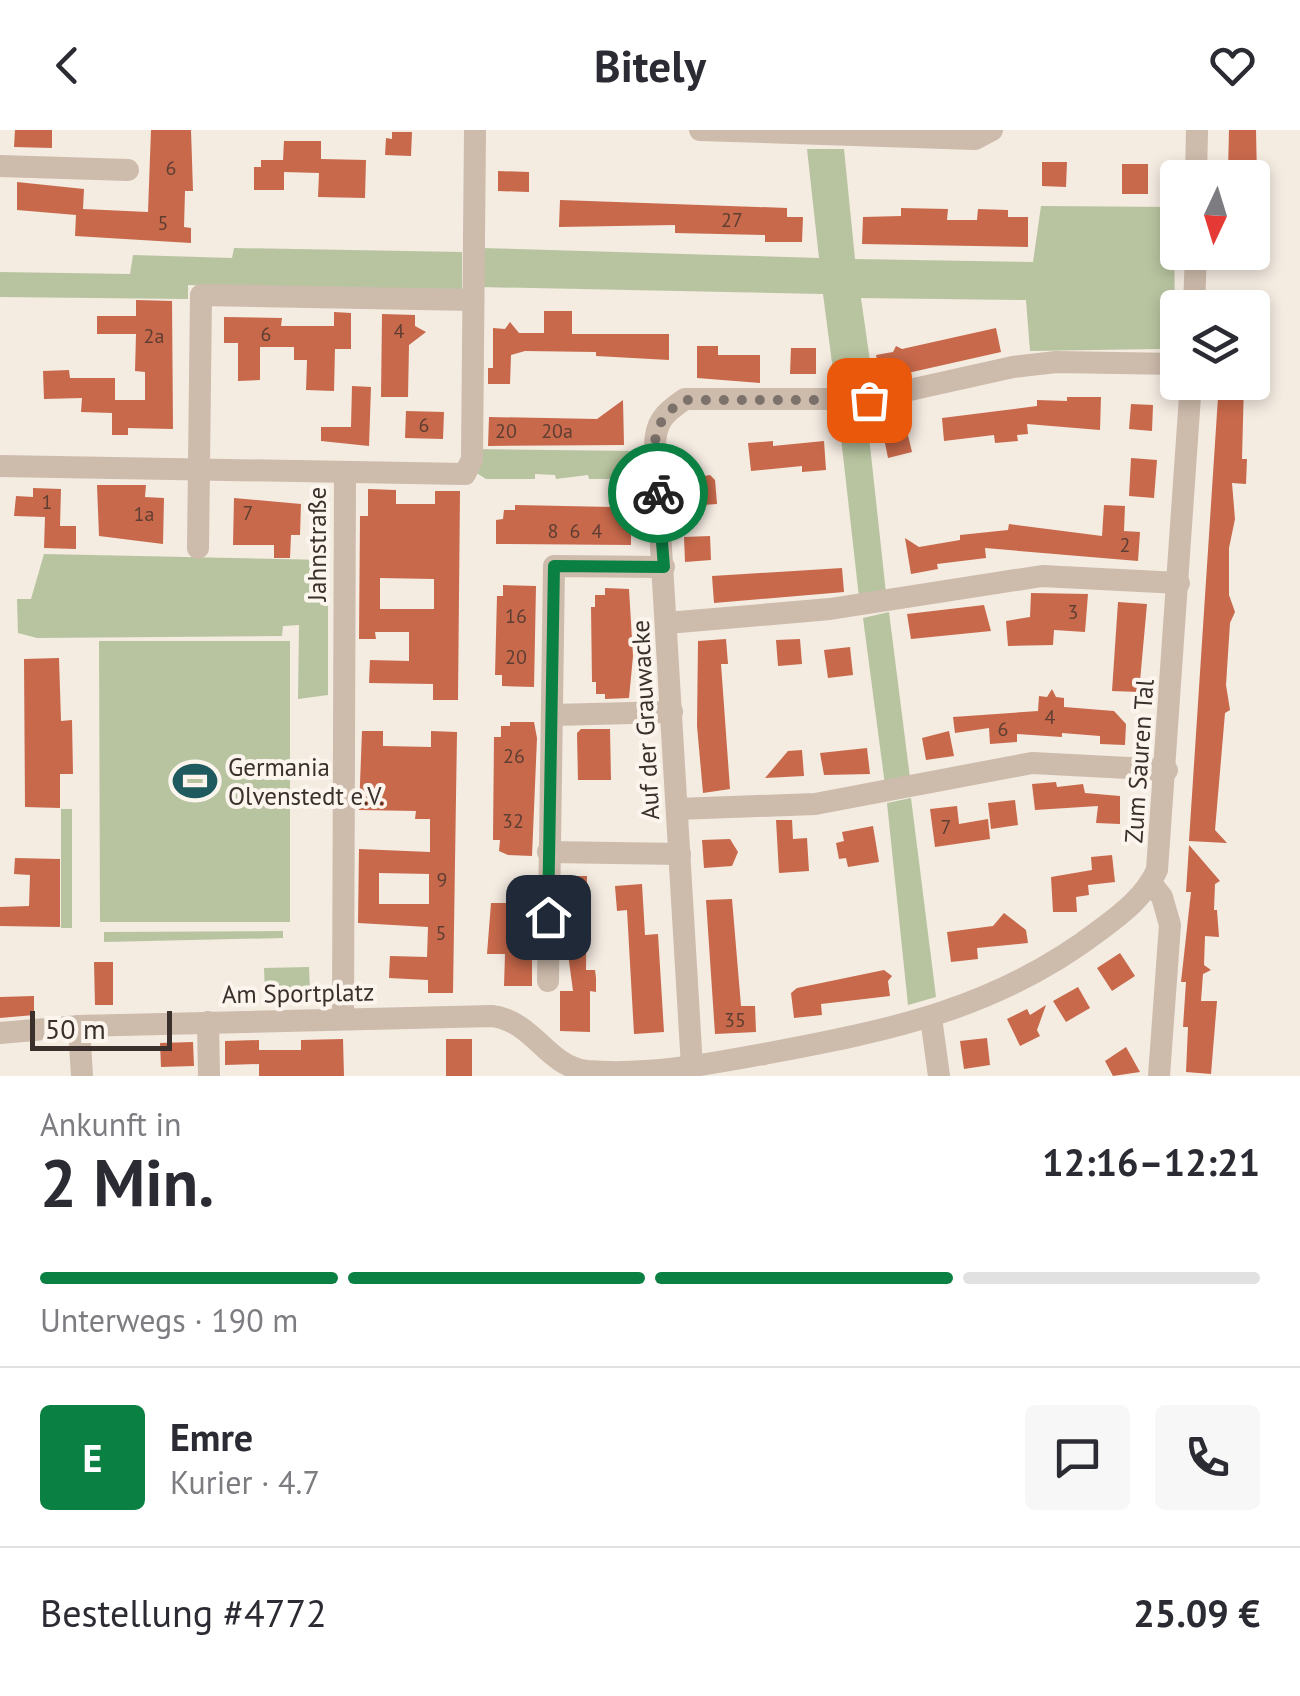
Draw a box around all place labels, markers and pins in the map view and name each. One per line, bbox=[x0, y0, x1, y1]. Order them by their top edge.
pin bbox=[827, 358, 912, 443]
place label: Germania Olvenstedt e.V. bbox=[228, 751, 384, 812]
sports icon: Germania Olvenstedt e.V. bbox=[171, 757, 219, 805]
pin bbox=[506, 875, 591, 960]

